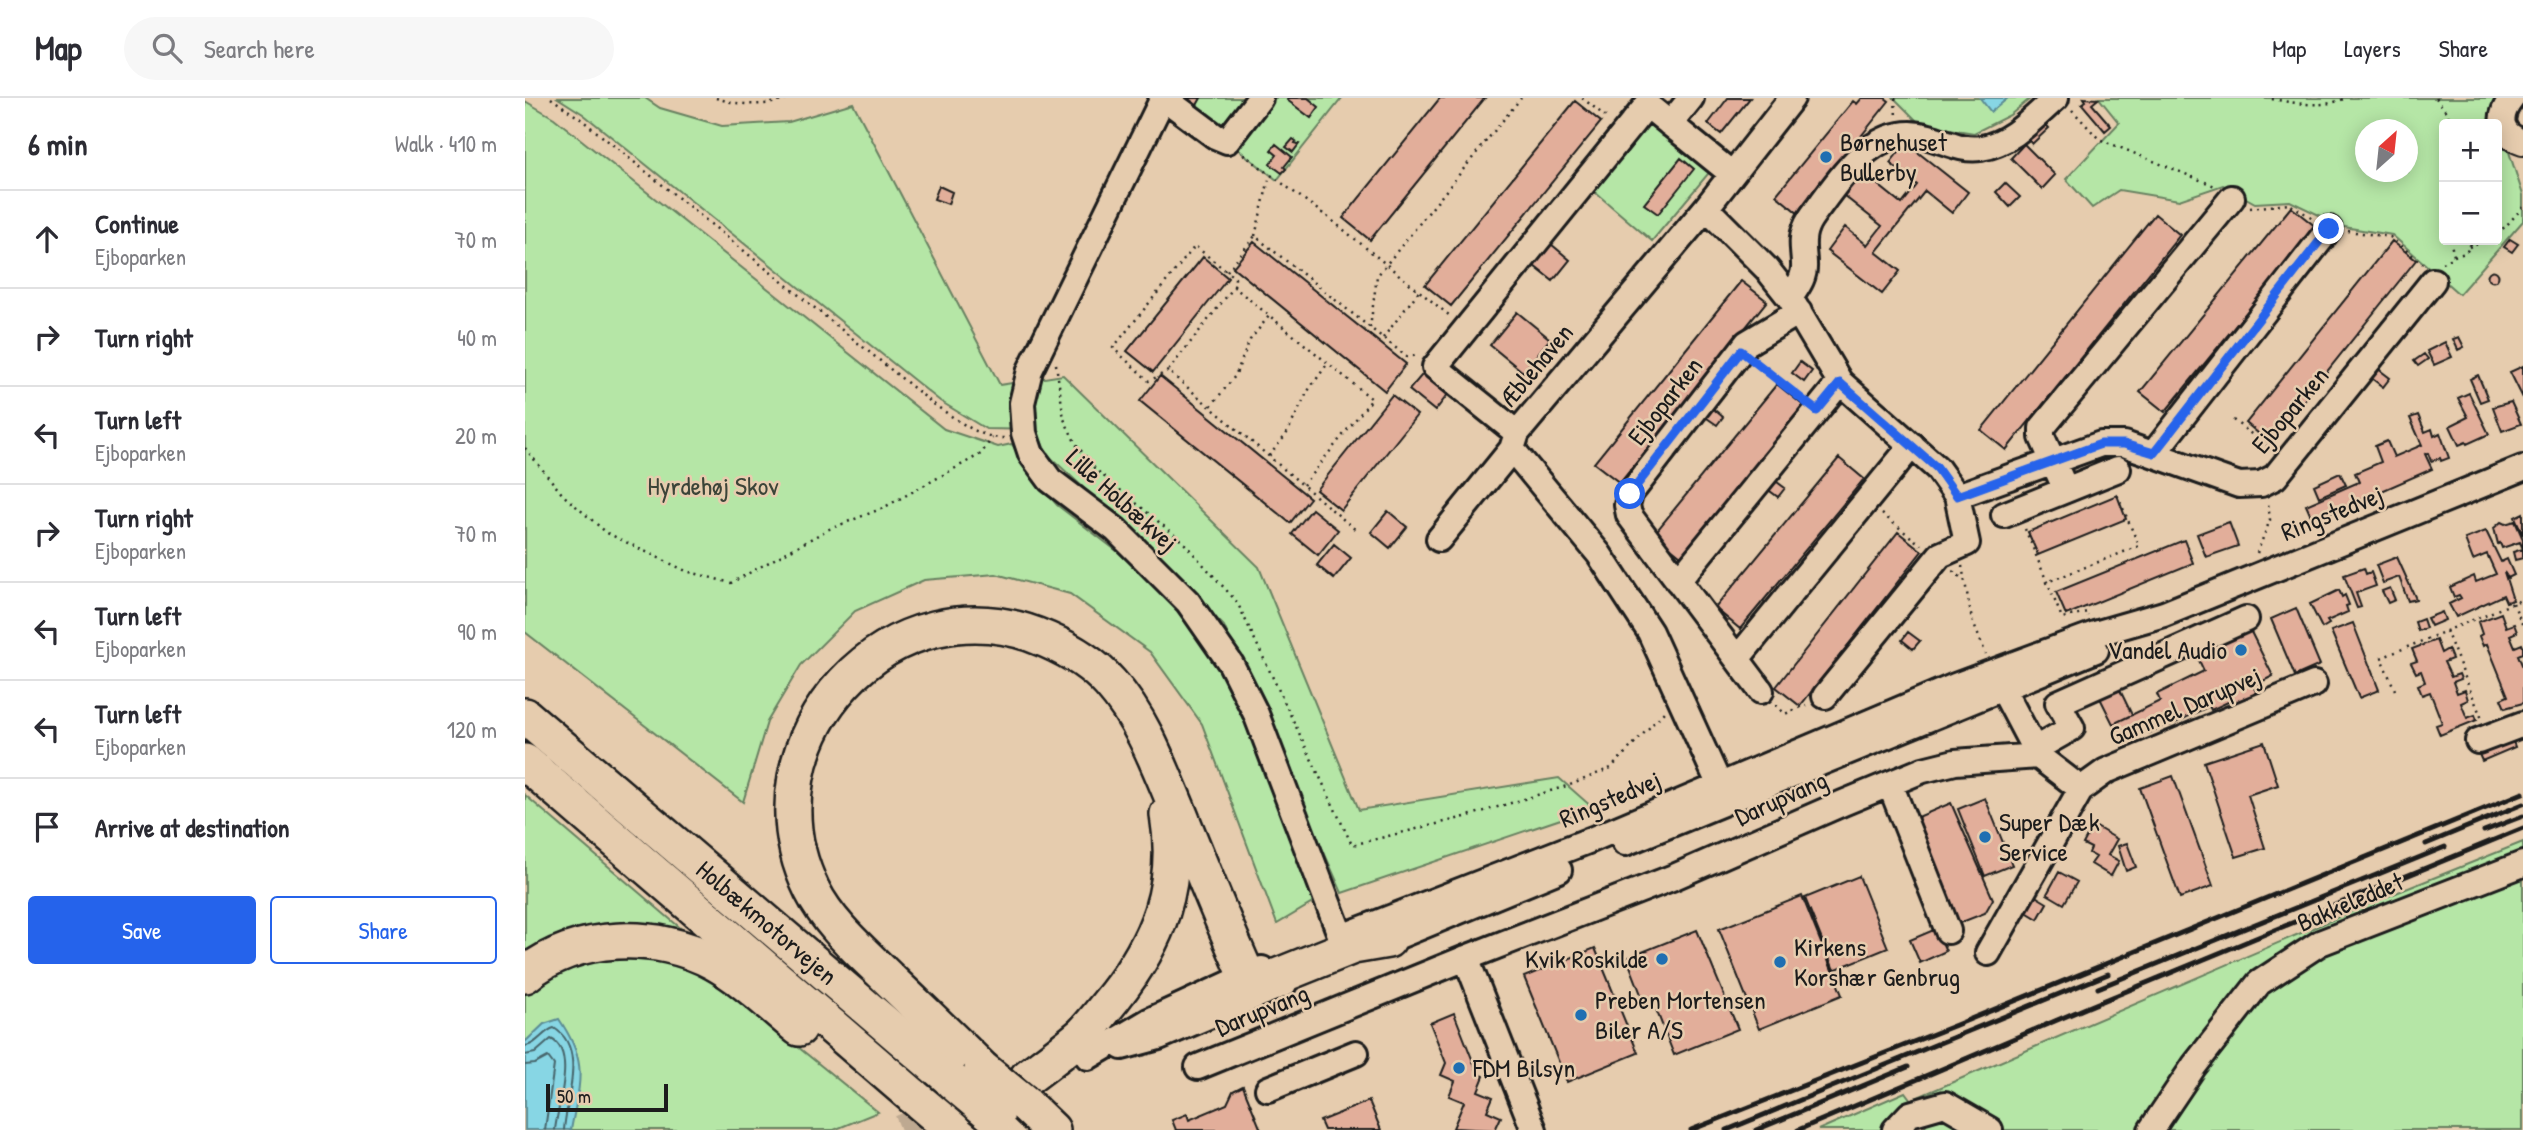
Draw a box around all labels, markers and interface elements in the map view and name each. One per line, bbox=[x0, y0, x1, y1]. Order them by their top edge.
search box bbox=[124, 17, 614, 80]
text: Map bbox=[35, 26, 82, 70]
icon: search bbox=[148, 29, 186, 67]
text: Search here bbox=[204, 31, 315, 66]
text: Map bbox=[2272, 32, 2306, 64]
text: Layers bbox=[2344, 32, 2401, 64]
text: Share bbox=[2439, 32, 2488, 64]
north arrow bbox=[2355, 119, 2418, 182]
map controls bbox=[2439, 119, 2502, 245]
button: + bbox=[2439, 119, 2502, 182]
text: 6 min bbox=[28, 124, 88, 164]
place label: Børnehuset Bullerby bbox=[1840, 124, 1948, 189]
text: Walk · 410 m bbox=[395, 128, 497, 159]
marker: Børnehuset Bullerby bbox=[1818, 149, 1834, 165]
button: − bbox=[2439, 182, 2502, 245]
text: Continue bbox=[95, 206, 179, 241]
route end bbox=[2313, 213, 2344, 244]
icon: ahead bbox=[28, 220, 66, 258]
text: 70 m bbox=[454, 224, 497, 255]
text: Ejboparken bbox=[95, 241, 186, 272]
street label: Æblehaven bbox=[1490, 316, 1581, 414]
icon: right bbox=[28, 318, 66, 356]
text: Turn right bbox=[95, 320, 193, 355]
text: 40 m bbox=[457, 322, 497, 353]
street label: Ejboparken bbox=[1619, 349, 1710, 452]
street label: Ejboparken bbox=[2243, 359, 2336, 460]
text: Turn left bbox=[95, 402, 181, 437]
icon: left bbox=[28, 416, 66, 454]
text: 20 m bbox=[455, 420, 497, 451]
text: Ejboparken bbox=[95, 437, 186, 468]
street label: Lille Holbækvej bbox=[1059, 440, 1186, 559]
park label: Hyrdehøj Skov bbox=[647, 468, 779, 503]
street label: Ringstedvej bbox=[2276, 476, 2388, 549]
route start bbox=[1614, 478, 1645, 509]
text: Turn right bbox=[95, 500, 193, 535]
icon: right bbox=[28, 514, 66, 552]
text: 70 m bbox=[454, 518, 497, 549]
text: Ejboparken bbox=[95, 535, 186, 566]
text: Turn left bbox=[95, 598, 181, 633]
icon: left bbox=[28, 612, 66, 650]
text: 90 m bbox=[457, 616, 497, 647]
place label: Vandel Audio bbox=[2108, 632, 2227, 667]
text: Ejboparken bbox=[95, 633, 186, 664]
marker: Vandel Audio bbox=[2233, 642, 2249, 658]
street label: Gammel Darupvej bbox=[2103, 658, 2266, 753]
text: Turn left bbox=[95, 696, 181, 731]
icon: left bbox=[28, 710, 66, 748]
text: 120 m bbox=[447, 714, 497, 745]
text: Ejboparken bbox=[95, 731, 186, 762]
street label: Ringstedvej bbox=[1554, 761, 1666, 836]
street label: Darupvang bbox=[1729, 762, 1833, 833]
place label: Super Dæk Service bbox=[1999, 804, 2100, 869]
icon: arrive bbox=[28, 808, 66, 846]
text: Arrive at destination bbox=[95, 810, 290, 845]
marker: Super Dæk Service bbox=[1977, 829, 1993, 845]
street label: Holbækmotorvejen bbox=[689, 852, 845, 993]
street label: Bakkeleddet bbox=[2291, 863, 2409, 940]
button: Save bbox=[28, 896, 256, 964]
button: Share bbox=[270, 896, 497, 964]
place label: Kirkens Korshær Genbrug bbox=[1794, 929, 1960, 994]
place label: Kvik Roskilde bbox=[1525, 941, 1648, 976]
marker: Kvik Roskilde bbox=[1654, 951, 1670, 967]
marker: Kirkens Korshær Genbrug bbox=[1772, 954, 1788, 970]
street label: Darupvang bbox=[1210, 975, 1314, 1044]
place label: Preben Mortensen Biler A/S bbox=[1595, 982, 1766, 1047]
marker: Preben Mortensen Biler A/S bbox=[1573, 1007, 1589, 1023]
place label: FDM Bilsyn bbox=[1472, 1050, 1575, 1085]
marker: FDM Bilsyn bbox=[1451, 1060, 1467, 1076]
scale bar bbox=[546, 1081, 669, 1113]
text: 50 m bbox=[557, 1083, 591, 1109]

